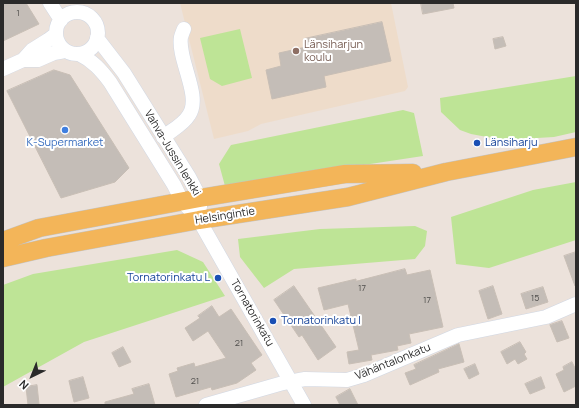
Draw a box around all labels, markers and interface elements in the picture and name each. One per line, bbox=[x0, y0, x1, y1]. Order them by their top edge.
house number: 1 bbox=[16, 8, 20, 18]
place label: Länsiharjun koulu bbox=[304, 38, 363, 64]
marker: Länsiharjun koulu bbox=[291, 46, 301, 56]
street label: Vahva-Jussin lenkki bbox=[141, 108, 203, 198]
marker: K-Supermarket bbox=[60, 125, 70, 135]
place label: K-Supermarket bbox=[27, 136, 103, 150]
place label: Länsiharju bbox=[485, 136, 538, 150]
marker: Länsiharju bbox=[472, 138, 482, 148]
street label: Helsingintie bbox=[194, 205, 256, 227]
place label: Tornatorinkatu L bbox=[127, 271, 210, 285]
marker: Tornatorinkatu L bbox=[213, 273, 223, 283]
street label: Tornatorinkatu bbox=[228, 277, 276, 349]
house number: 17 bbox=[358, 283, 366, 293]
house number: 15 bbox=[531, 293, 539, 303]
house number: 17 bbox=[423, 295, 431, 305]
place label: Tornatorinkatu I bbox=[281, 314, 361, 328]
marker: Tornatorinkatu I bbox=[268, 316, 278, 326]
house number: 21 bbox=[235, 338, 243, 348]
street label: Vähäntalonkatu bbox=[353, 341, 433, 383]
north arrow bbox=[12, 356, 52, 396]
house number: 21 bbox=[191, 376, 199, 386]
text: N bbox=[15, 377, 31, 393]

